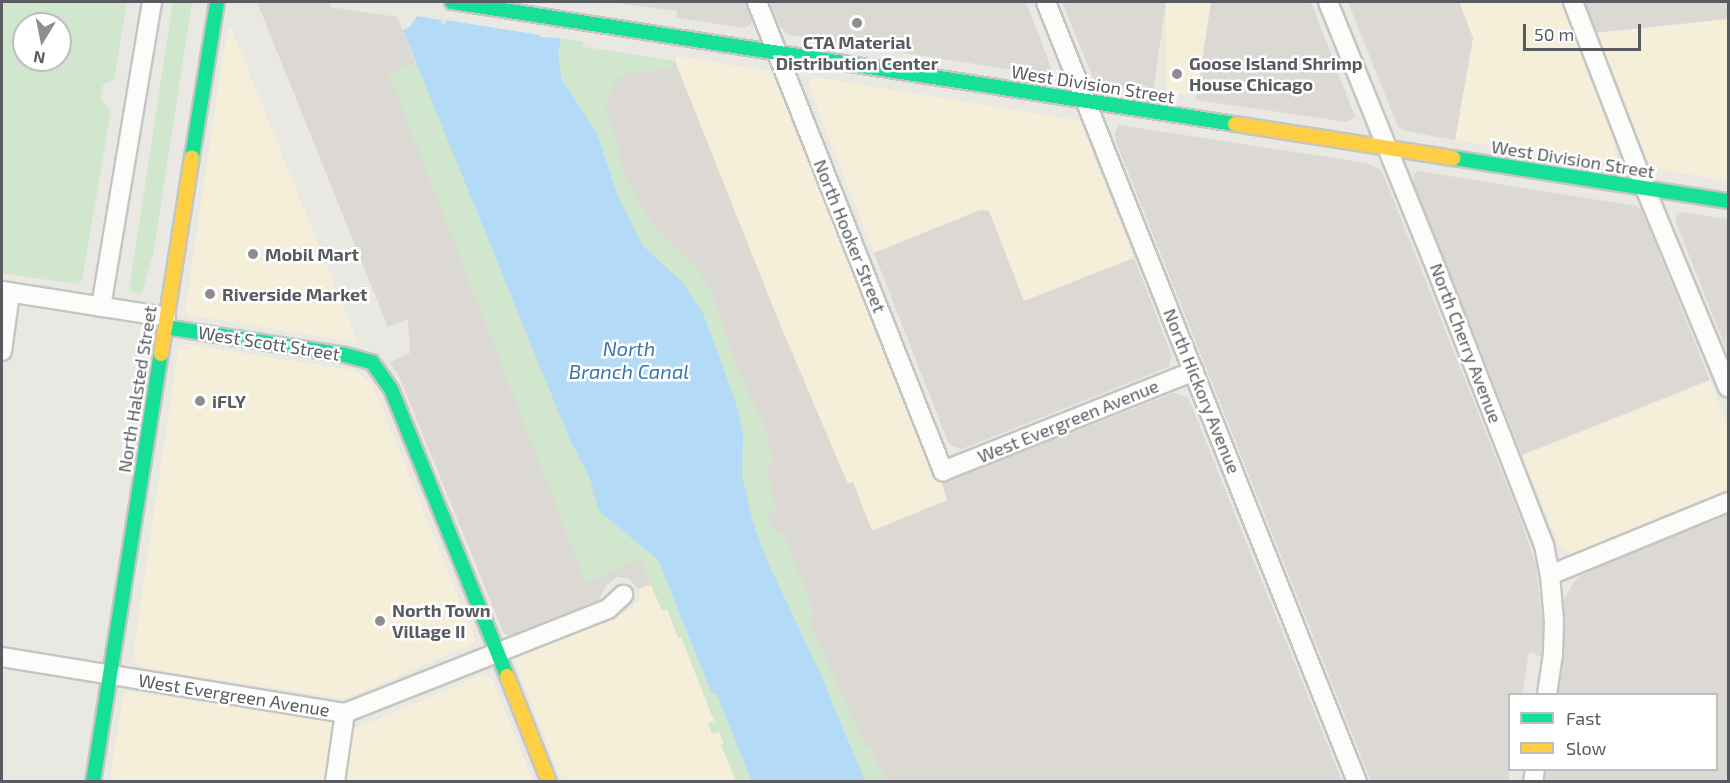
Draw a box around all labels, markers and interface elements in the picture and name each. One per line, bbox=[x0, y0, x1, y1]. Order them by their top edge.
north arrow bbox=[12, 12, 72, 72]
scale bar bbox=[1526, 12, 1644, 50]
marker: CTA Material Distribution Center bbox=[850, 16, 864, 30]
text: 50 m bbox=[1534, 23, 1574, 45]
place label: CTA Material Distribution Center bbox=[776, 32, 938, 74]
text: N bbox=[32, 48, 46, 69]
place label: Goose Island Shrimp House Chicago bbox=[1189, 53, 1363, 96]
street label: West Division Street bbox=[1010, 60, 1176, 108]
marker: Goose Island Shrimp House Chicago bbox=[1170, 67, 1184, 81]
street label: West Division Street bbox=[1490, 135, 1656, 183]
street label: North Hooker Street bbox=[809, 156, 891, 316]
place label: Mobil Mart bbox=[265, 243, 359, 265]
marker: Mobil Mart bbox=[246, 247, 260, 261]
street label: North Cherry Avenue bbox=[1425, 260, 1507, 426]
place label: Riverside Market bbox=[222, 283, 367, 305]
marker: Riverside Market bbox=[203, 287, 217, 301]
street label: North Halsted Street bbox=[113, 304, 161, 474]
street label: North Hickory Avenue bbox=[1159, 305, 1245, 477]
street label: West Scott Street bbox=[197, 321, 341, 365]
water label: North Branch Canal bbox=[569, 336, 689, 383]
street label: West Evergreen Avenue bbox=[974, 375, 1162, 467]
place label: iFLY bbox=[212, 390, 246, 412]
marker: iFLY bbox=[193, 394, 207, 408]
place label: North Town Village II bbox=[392, 600, 491, 642]
marker: North Town Village II bbox=[373, 614, 387, 628]
street label: West Evergreen Avenue bbox=[137, 669, 331, 721]
legend bbox=[1508, 693, 1718, 771]
text: Fast bbox=[1566, 707, 1601, 729]
text: Slow bbox=[1566, 737, 1606, 759]

